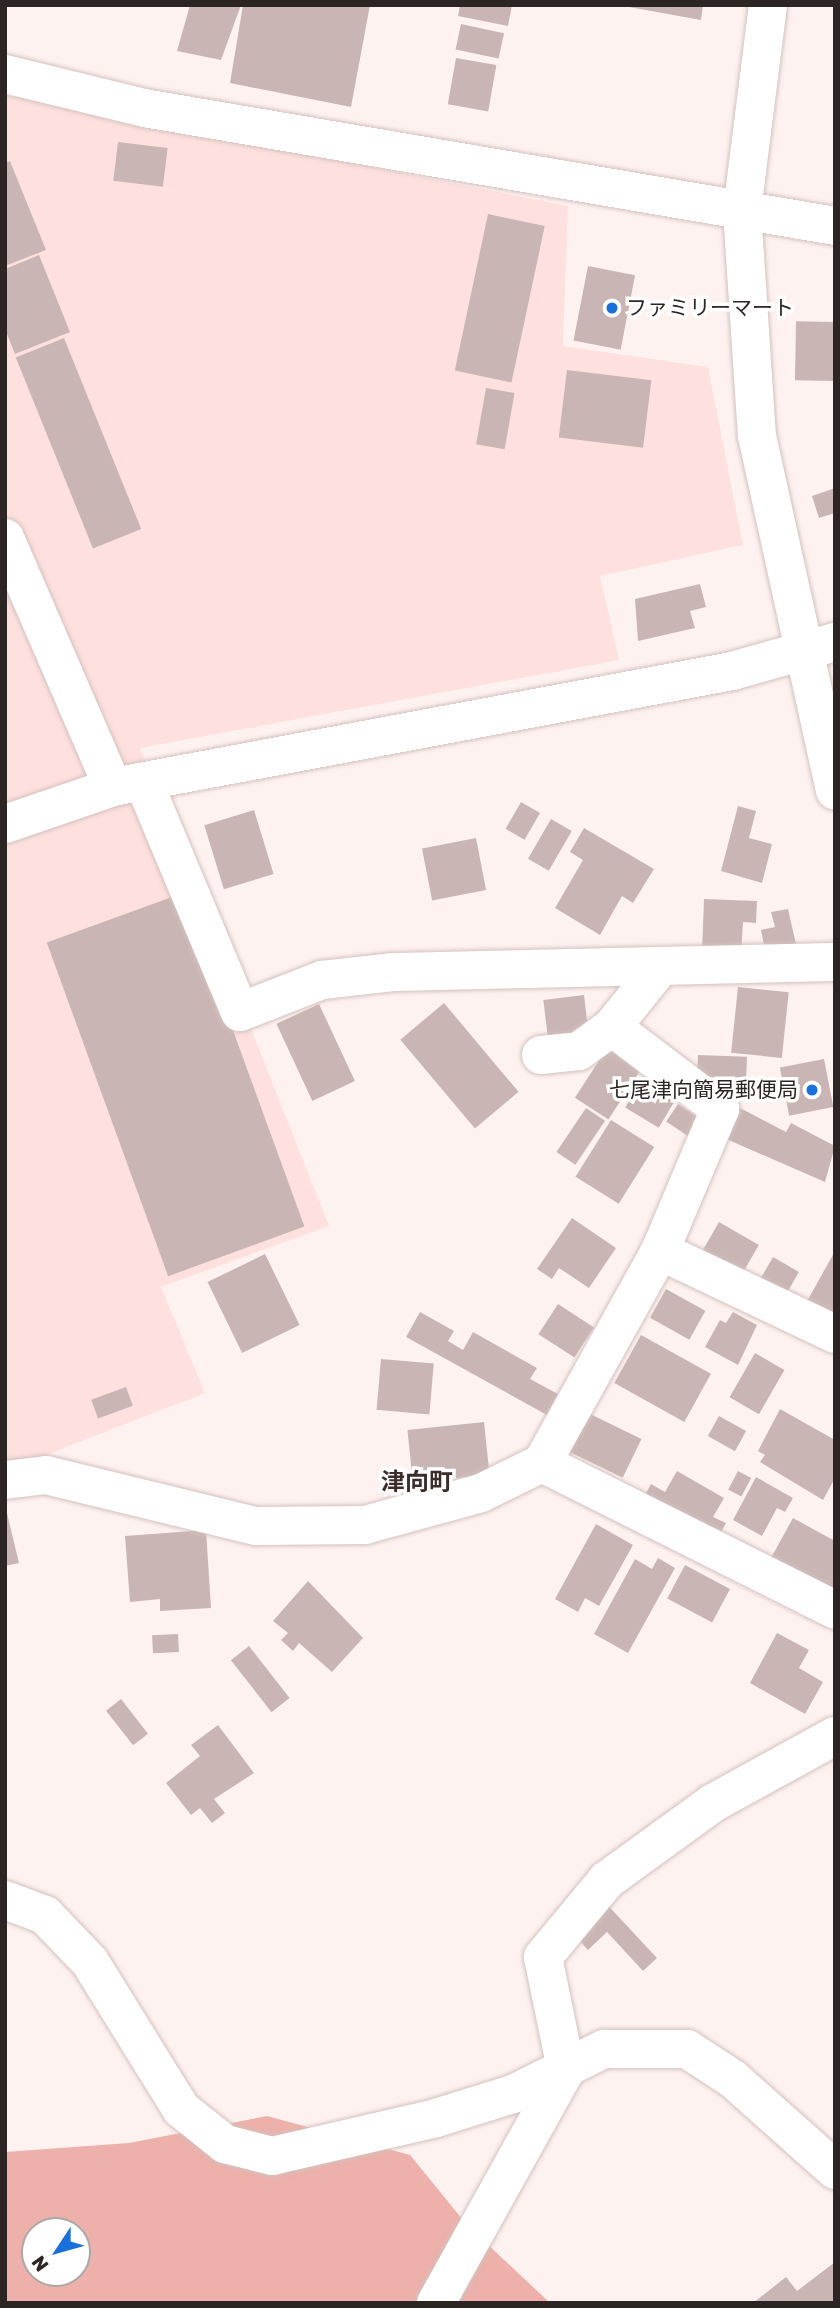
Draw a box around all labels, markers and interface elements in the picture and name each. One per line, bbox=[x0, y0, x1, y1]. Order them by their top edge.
place label: ファミリーマート bbox=[626, 295, 794, 321]
marker: ファミリーマート bbox=[604, 300, 620, 316]
place label: 七尾津向簡易郵便局 bbox=[609, 1077, 798, 1103]
marker: 七尾津向簡易郵便局 bbox=[804, 1082, 820, 1098]
district label: 津向町 bbox=[381, 1469, 453, 1497]
north arrow bbox=[21, 2217, 91, 2287]
text: N bbox=[27, 2251, 54, 2276]

